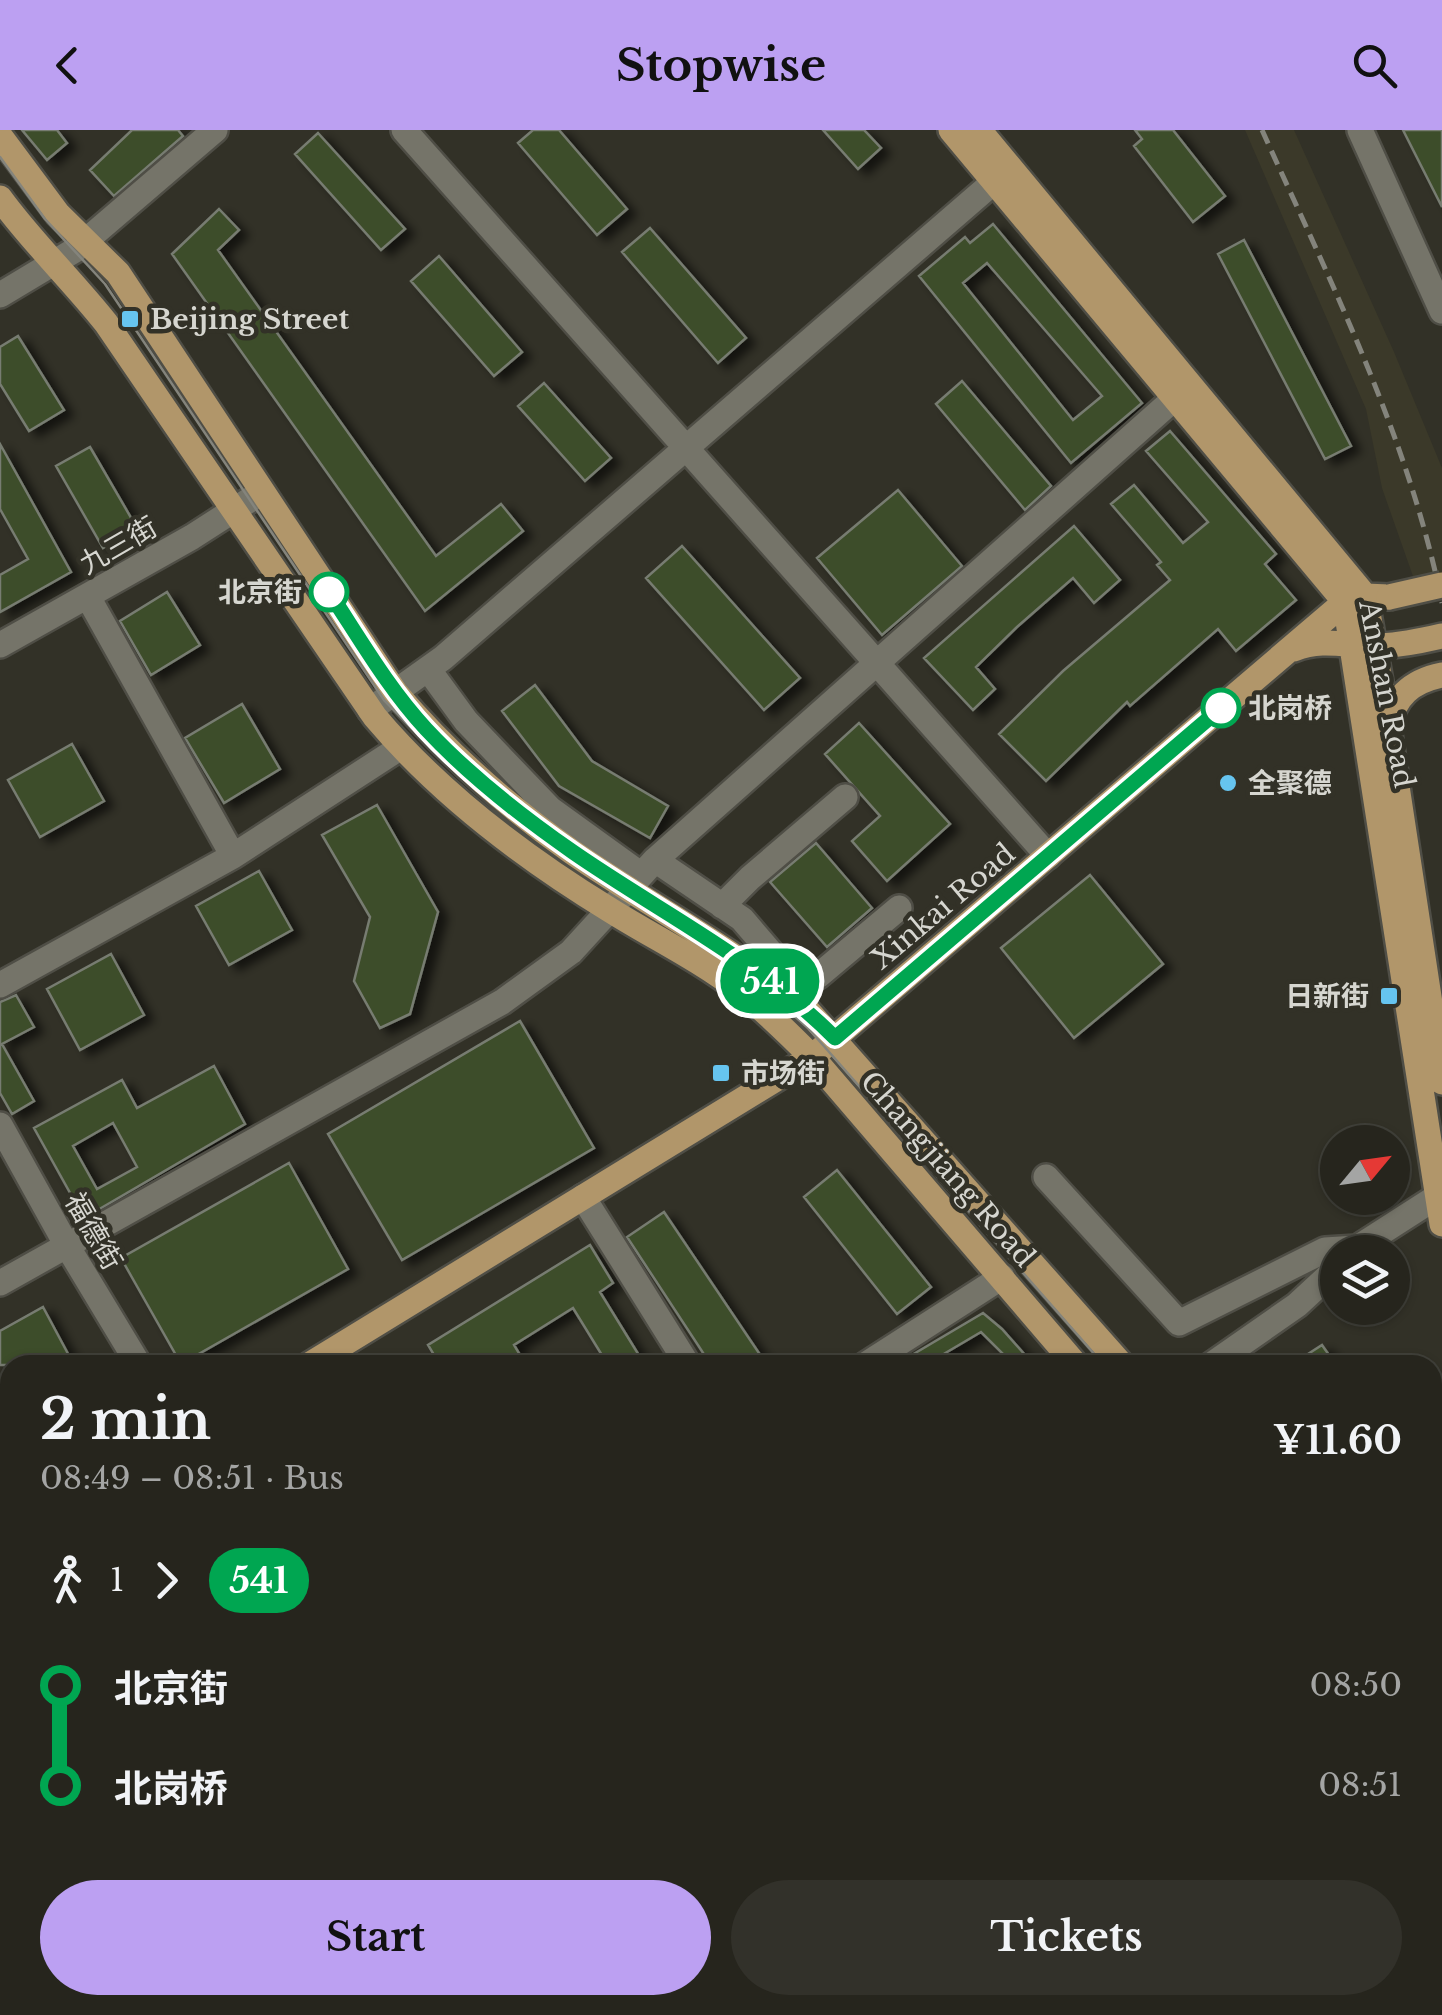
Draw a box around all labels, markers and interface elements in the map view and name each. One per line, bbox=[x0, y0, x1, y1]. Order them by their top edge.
text: Stopwise bbox=[616, 37, 826, 93]
icon: back bbox=[40, 38, 95, 93]
icon: search bbox=[1347, 38, 1402, 93]
place label: Beijing Street bbox=[150, 302, 349, 337]
marker: Beijing Street bbox=[119, 308, 141, 330]
street label: 九三街 bbox=[73, 509, 163, 582]
marker: 北京街 bbox=[310, 573, 348, 611]
place label: 北京街 bbox=[218, 575, 302, 610]
street label: Anshan Road bbox=[1351, 596, 1422, 791]
marker: 北岗桥 bbox=[1202, 689, 1240, 727]
place label: 北岗桥 bbox=[1248, 691, 1332, 726]
place label: 全聚德 bbox=[1248, 766, 1332, 801]
marker: 全聚德 bbox=[1217, 772, 1239, 794]
street label: Xinkai Road bbox=[864, 836, 1022, 977]
line badge: 541 bbox=[712, 948, 828, 1014]
text: 541 bbox=[740, 960, 800, 1003]
place label: 日新街 bbox=[1285, 979, 1369, 1014]
marker: 日新街 bbox=[1378, 985, 1400, 1007]
place label: 市场街 bbox=[741, 1056, 825, 1091]
marker: 市场街 bbox=[710, 1062, 732, 1084]
street label: Changjiang Road bbox=[853, 1064, 1042, 1274]
north arrow bbox=[1320, 1125, 1410, 1215]
map controls bbox=[1320, 1125, 1410, 1325]
street label: 福德街 bbox=[57, 1186, 130, 1276]
button: layers bbox=[1320, 1235, 1410, 1325]
text: 2 min bbox=[40, 1386, 211, 1454]
text: ¥11.60 bbox=[1273, 1417, 1402, 1464]
text: 08:49 – 08:51 · Bus bbox=[40, 1458, 344, 1498]
icon: walk bbox=[40, 1553, 95, 1608]
icon: forward bbox=[139, 1553, 194, 1608]
text: 541 bbox=[229, 1559, 289, 1602]
text: 1 bbox=[110, 1560, 124, 1600]
text: 北京街 bbox=[114, 1665, 228, 1712]
text: 08:50 bbox=[1310, 1665, 1402, 1705]
text: 北岗桥 bbox=[114, 1765, 228, 1812]
text: 08:51 bbox=[1318, 1765, 1402, 1805]
button: Start bbox=[40, 1880, 711, 1995]
button: Tickets bbox=[731, 1880, 1402, 1995]

